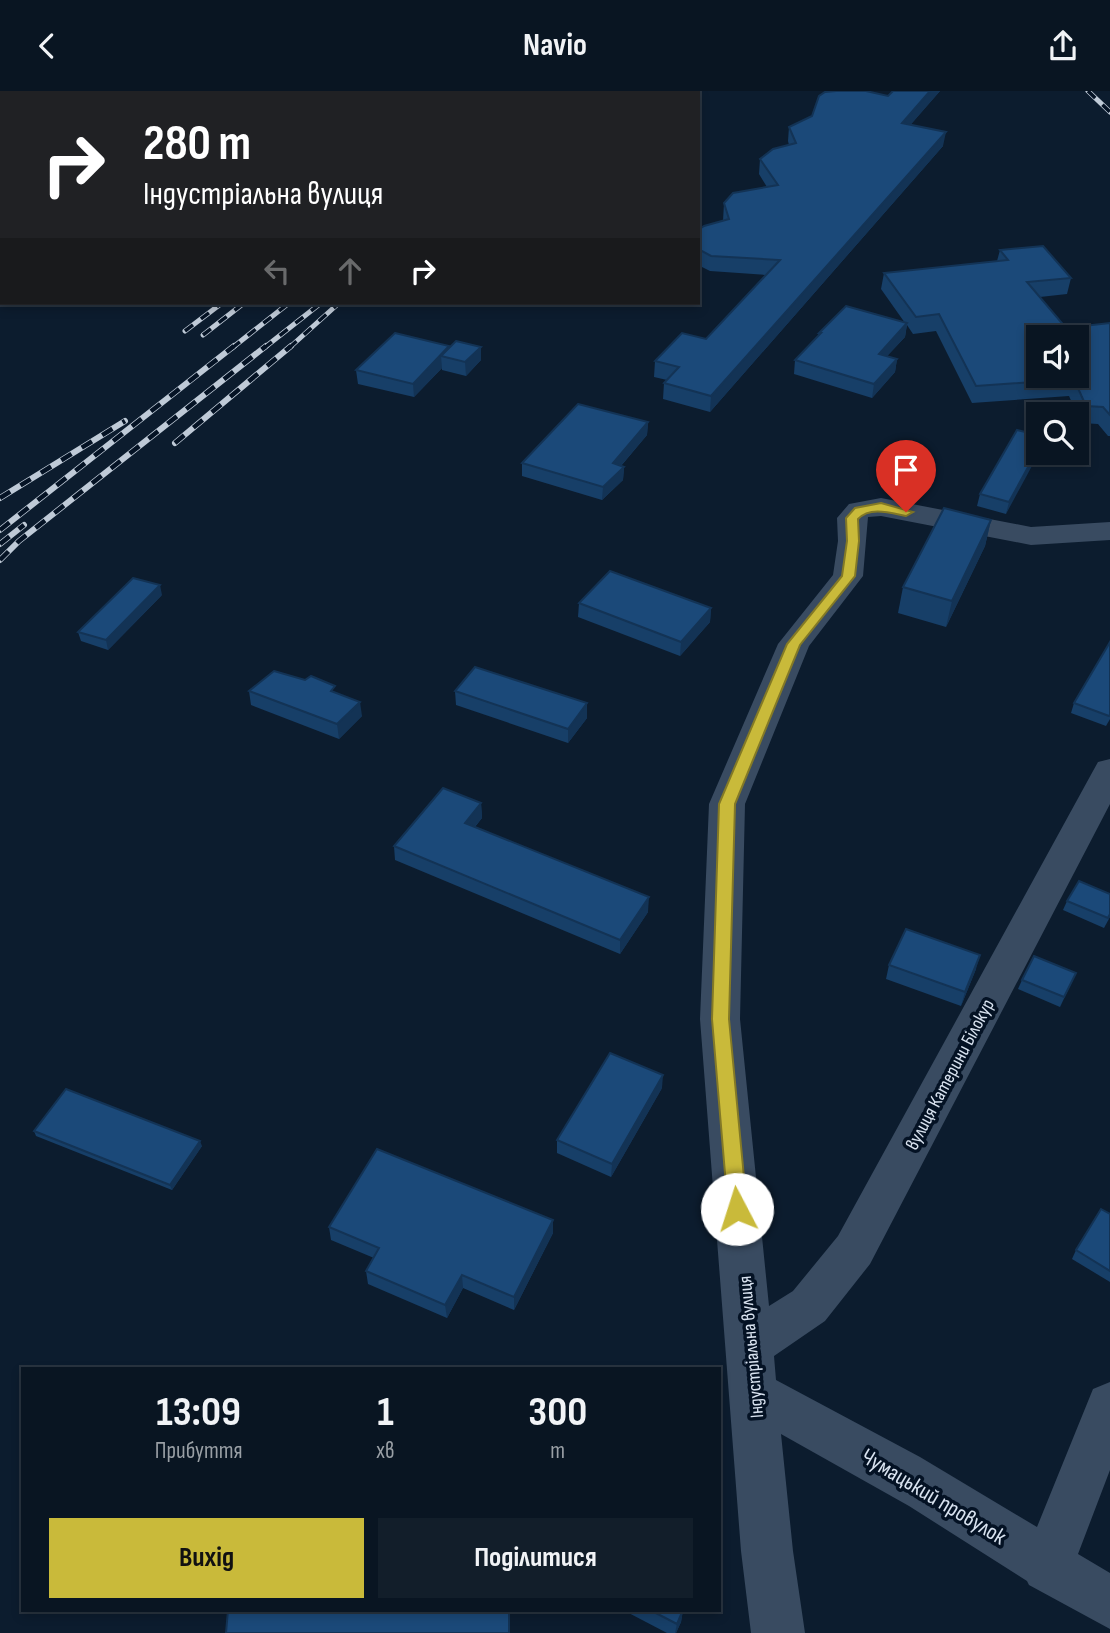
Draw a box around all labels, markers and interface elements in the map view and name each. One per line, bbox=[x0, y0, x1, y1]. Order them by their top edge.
text: Navio bbox=[523, 26, 587, 65]
icon: back bbox=[28, 27, 66, 65]
icon: share bbox=[1044, 27, 1082, 65]
text: 280 m bbox=[143, 115, 251, 174]
icon: right bbox=[28, 119, 119, 210]
text: Індустріальна вулиця bbox=[143, 175, 383, 214]
icon: left bbox=[258, 252, 296, 290]
icon: ahead bbox=[331, 252, 369, 290]
icon: right bbox=[404, 252, 442, 290]
map controls bbox=[1026, 325, 1089, 465]
button: sound bbox=[1026, 325, 1089, 388]
button: search bbox=[1026, 402, 1089, 465]
pin bbox=[876, 440, 936, 512]
icon: arrive bbox=[887, 451, 925, 489]
street label: вулиця Катерини Білокур bbox=[901, 995, 1000, 1154]
position arrow bbox=[700, 1172, 774, 1246]
street label: Індустріальна вулиця bbox=[734, 1275, 769, 1419]
text: 13:09 bbox=[156, 1387, 241, 1438]
text: 1 bbox=[377, 1387, 394, 1438]
text: 300 bbox=[528, 1387, 587, 1438]
text: Прибуття bbox=[155, 1437, 242, 1465]
text: хв bbox=[376, 1437, 395, 1465]
text: m bbox=[550, 1437, 565, 1465]
street label: Чумацький провулок bbox=[856, 1443, 1011, 1551]
button: Вихід bbox=[49, 1518, 364, 1598]
button: Поділитися bbox=[378, 1518, 693, 1598]

